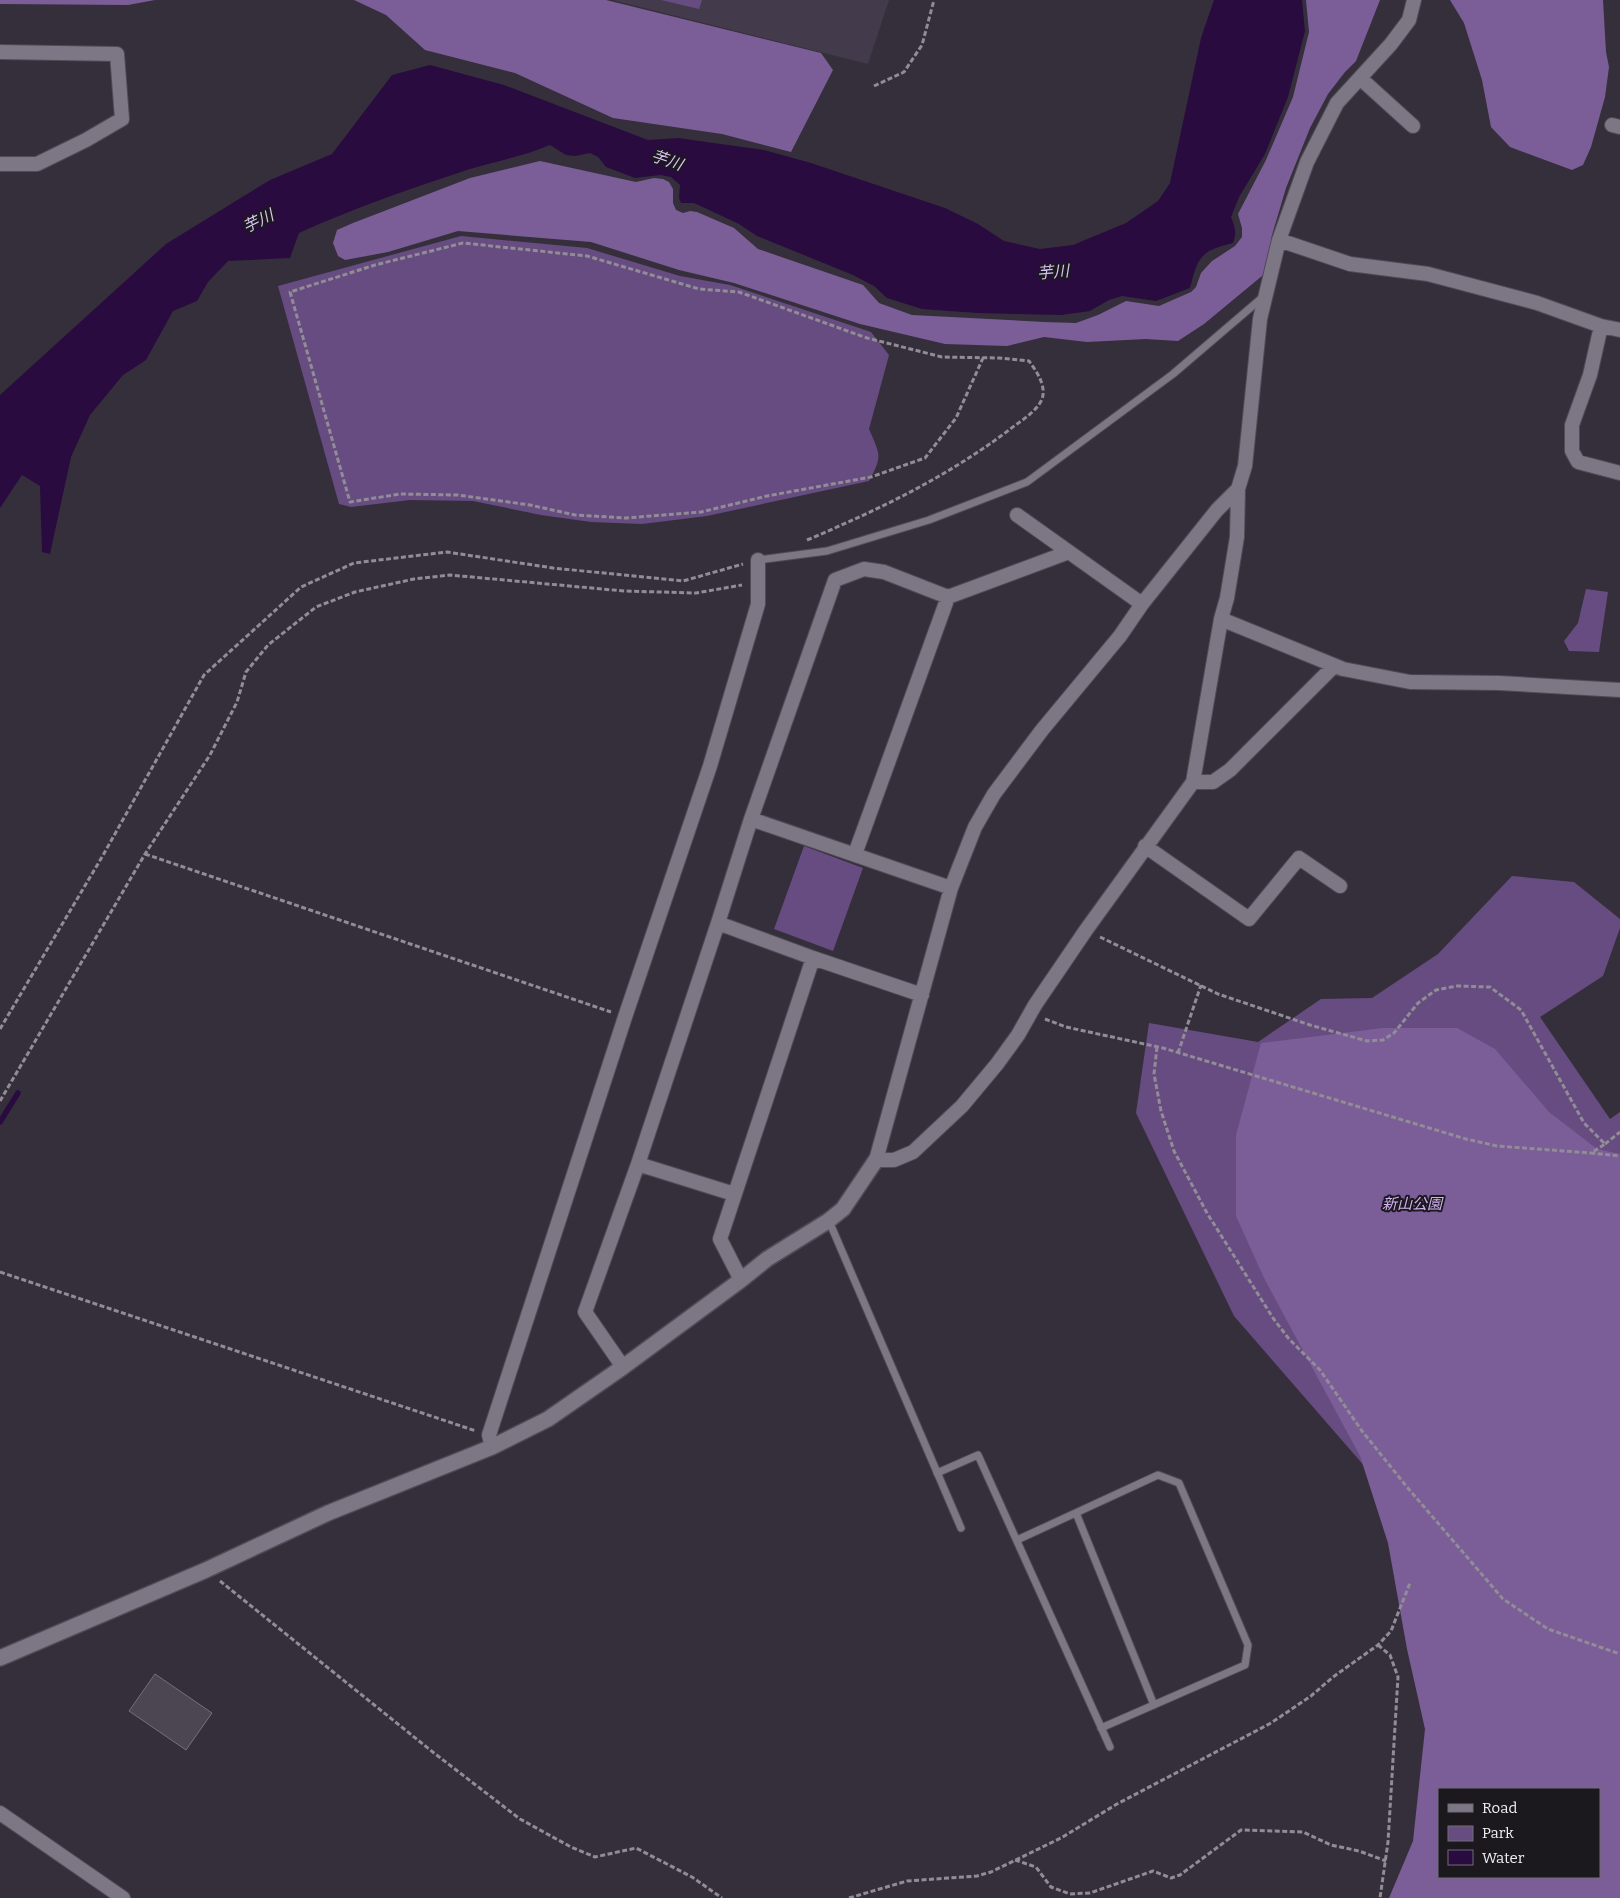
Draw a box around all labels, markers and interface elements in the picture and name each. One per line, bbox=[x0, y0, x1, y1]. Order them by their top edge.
water label: 芋川 bbox=[649, 146, 687, 175]
water label: 芋川 bbox=[239, 205, 278, 237]
water label: 芋川 bbox=[1036, 261, 1072, 283]
park label: 新山公園 bbox=[1382, 1195, 1444, 1213]
legend bbox=[1438, 1788, 1600, 1878]
text: Road bbox=[1482, 1799, 1517, 1817]
text: Park bbox=[1482, 1824, 1514, 1842]
text: Water bbox=[1482, 1849, 1525, 1867]

